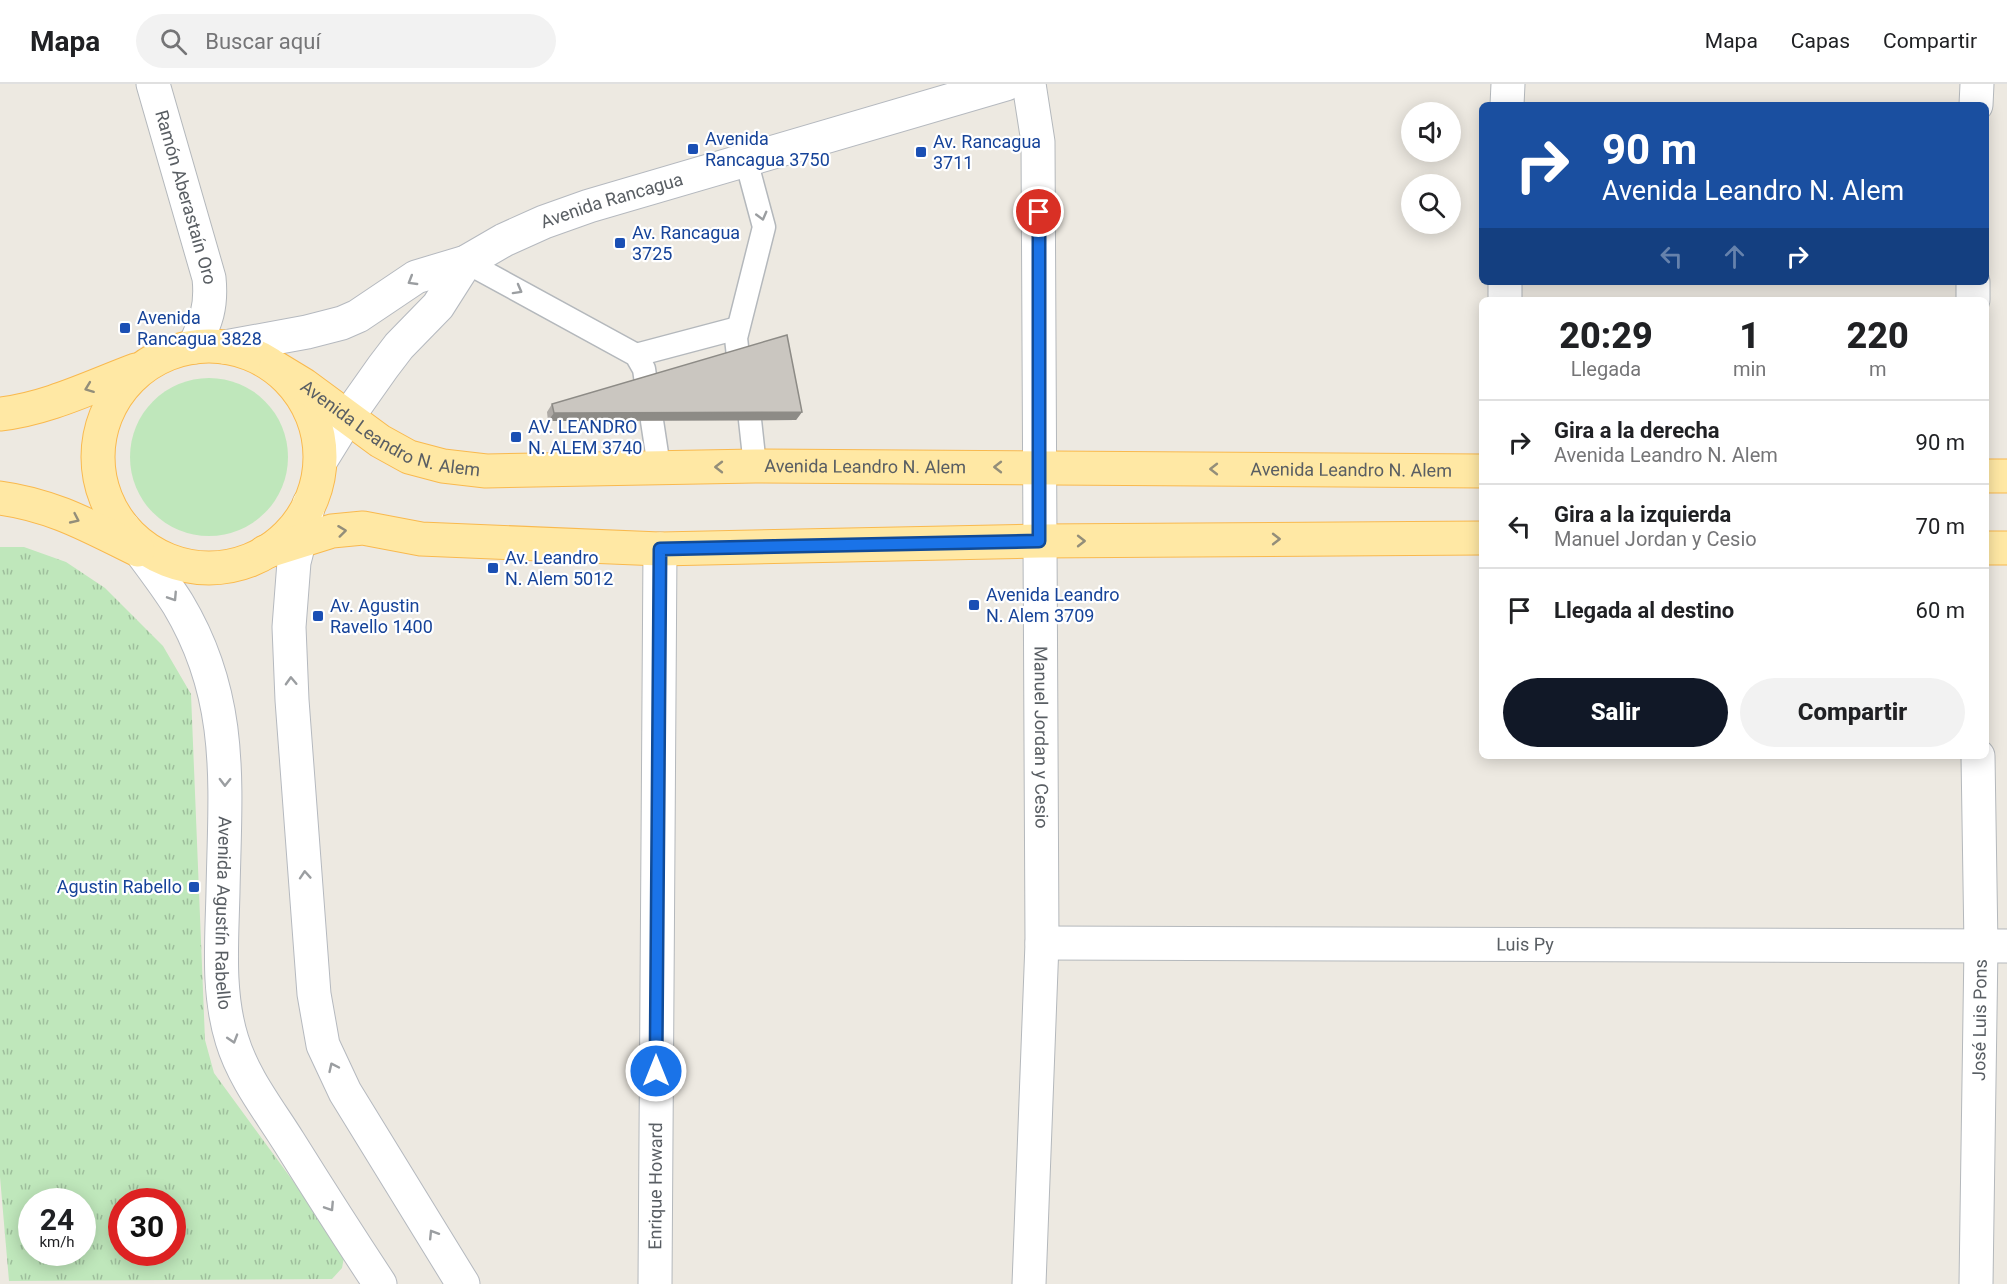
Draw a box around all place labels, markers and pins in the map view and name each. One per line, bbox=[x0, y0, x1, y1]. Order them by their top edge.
place label: Avenida Rancagua 3750 bbox=[705, 128, 830, 170]
place label: Av. Rancagua 3711 bbox=[933, 131, 1041, 173]
marker: Avenida Rancagua 3750 bbox=[686, 142, 700, 156]
marker: Av. Rancagua 3711 bbox=[914, 145, 928, 159]
pin bbox=[1013, 186, 1064, 237]
place label: Av. Rancagua 3725 bbox=[632, 222, 740, 264]
marker: Av. Rancagua 3725 bbox=[613, 236, 627, 250]
place label: Avenida Rancagua 3828 bbox=[137, 307, 262, 349]
marker: Avenida Rancagua 3828 bbox=[118, 321, 132, 335]
place label: AV. LEANDRO N. ALEM 3740 bbox=[528, 416, 642, 458]
marker: AV. LEANDRO N. ALEM 3740 bbox=[509, 430, 523, 444]
place label: Av. Leandro N. Alem 5012 bbox=[505, 547, 613, 589]
marker: Av. Leandro N. Alem 5012 bbox=[486, 561, 500, 575]
place label: Avenida Leandro N. Alem 3709 bbox=[986, 584, 1120, 626]
place label: Av. Agustin Ravello 1400 bbox=[330, 595, 433, 637]
marker: Avenida Leandro N. Alem 3709 bbox=[967, 598, 981, 612]
marker: Av. Agustin Ravello 1400 bbox=[311, 609, 325, 623]
place label: Agustin Rabello bbox=[57, 876, 182, 897]
marker: Agustin Rabello bbox=[187, 880, 201, 894]

